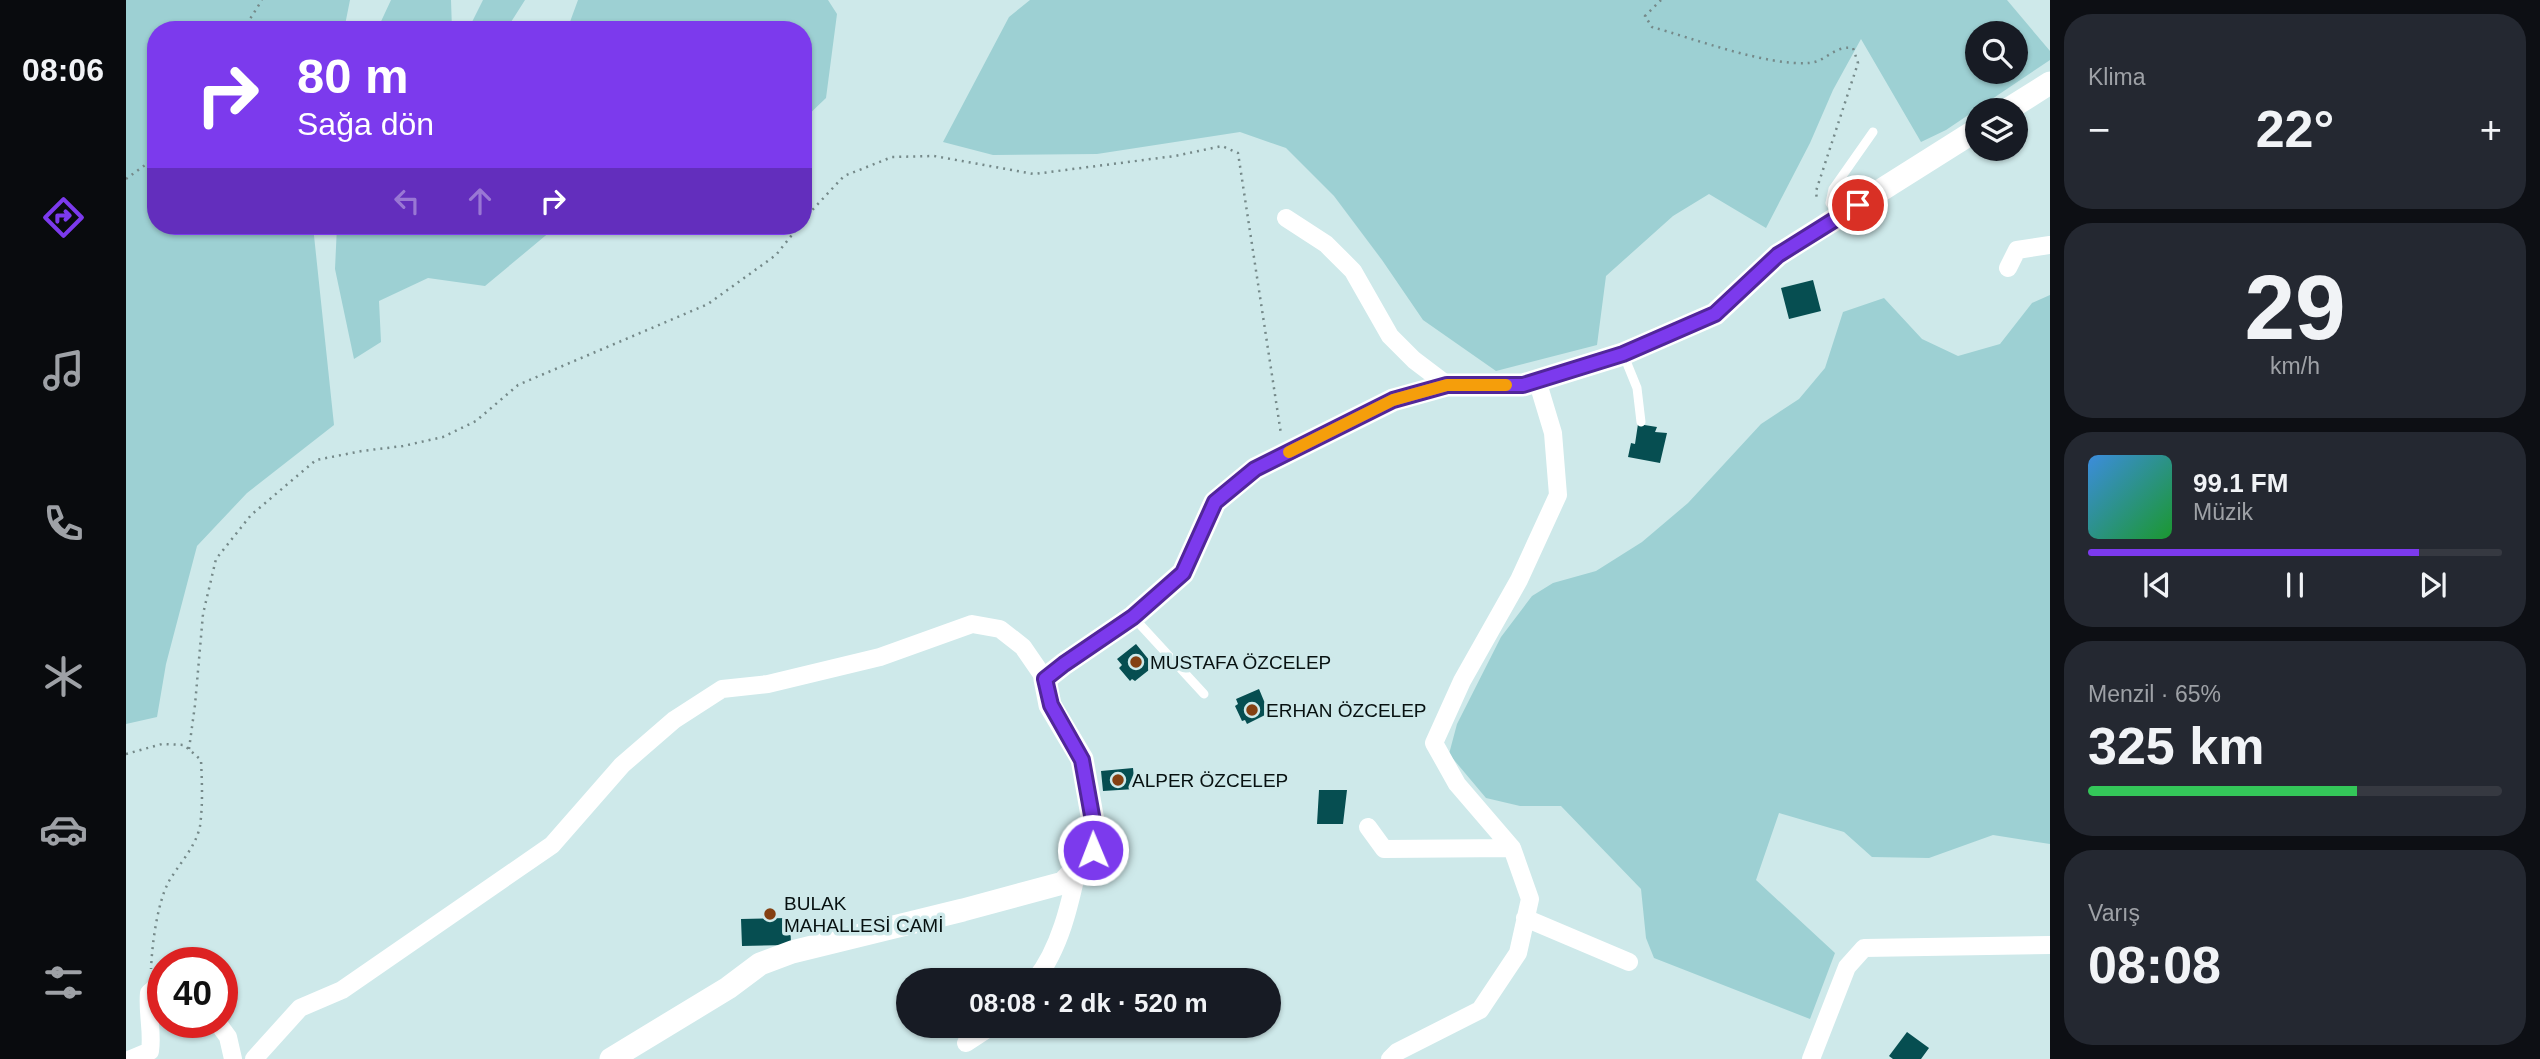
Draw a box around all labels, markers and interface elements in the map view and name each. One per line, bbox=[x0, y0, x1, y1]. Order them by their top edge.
map controls bbox=[1965, 21, 2028, 161]
button: search bbox=[1965, 21, 2028, 84]
icon: right bbox=[182, 49, 273, 140]
text: 80 m bbox=[297, 49, 409, 103]
text: 08:06 bbox=[22, 52, 104, 88]
text: Klima bbox=[2088, 64, 2146, 90]
button: layers bbox=[1965, 98, 2028, 161]
text: 22° bbox=[2256, 100, 2334, 158]
text: Sağa dön bbox=[297, 106, 434, 142]
text: − bbox=[2088, 109, 2110, 151]
text: + bbox=[2480, 109, 2502, 151]
pin bbox=[1828, 175, 1888, 235]
icon: left bbox=[388, 182, 426, 220]
icon: ahead bbox=[461, 182, 499, 220]
icon: right bbox=[534, 182, 572, 220]
icon: arrive bbox=[1839, 186, 1877, 224]
icon: directions bbox=[39, 193, 88, 242]
text: 29 bbox=[2244, 257, 2346, 358]
icon: music bbox=[39, 346, 88, 395]
text: km/h bbox=[2270, 353, 2320, 379]
text: 99.1 FM bbox=[2193, 468, 2288, 498]
icon: phone bbox=[39, 499, 88, 548]
text: Müzik bbox=[2193, 499, 2253, 525]
icon: previous bbox=[2138, 566, 2176, 604]
icon: pause bbox=[2276, 566, 2314, 604]
icon: next bbox=[2414, 566, 2452, 604]
icon: climate bbox=[39, 652, 88, 701]
place label: MUSTAFA ÖZCELEP bbox=[1150, 652, 1331, 673]
marker: MUSTAFA ÖZCELEP bbox=[1128, 654, 1144, 670]
text: Menzil · 65% bbox=[2088, 681, 2221, 707]
place label: ERHAN ÖZCELEP bbox=[1266, 700, 1426, 721]
marker: ERHAN ÖZCELEP bbox=[1244, 702, 1260, 718]
text: 325 km bbox=[2088, 717, 2264, 775]
place label: ALPER ÖZCELEP bbox=[1132, 770, 1288, 791]
marker: ALPER ÖZCELEP bbox=[1110, 772, 1126, 788]
icon: car bbox=[39, 805, 88, 854]
position arrow bbox=[1056, 813, 1130, 887]
place label: BULAK MAHALLESİ CAMİ bbox=[784, 893, 943, 936]
text: Varış bbox=[2088, 900, 2140, 926]
marker: BULAK MAHALLESİ CAMİ bbox=[762, 906, 778, 922]
text: 08:08 bbox=[2088, 936, 2221, 994]
speed limit sign: 40 bbox=[147, 947, 238, 1038]
icon: filters bbox=[39, 958, 88, 1007]
text: 08:08 · 2 dk · 520 m bbox=[969, 988, 1208, 1018]

